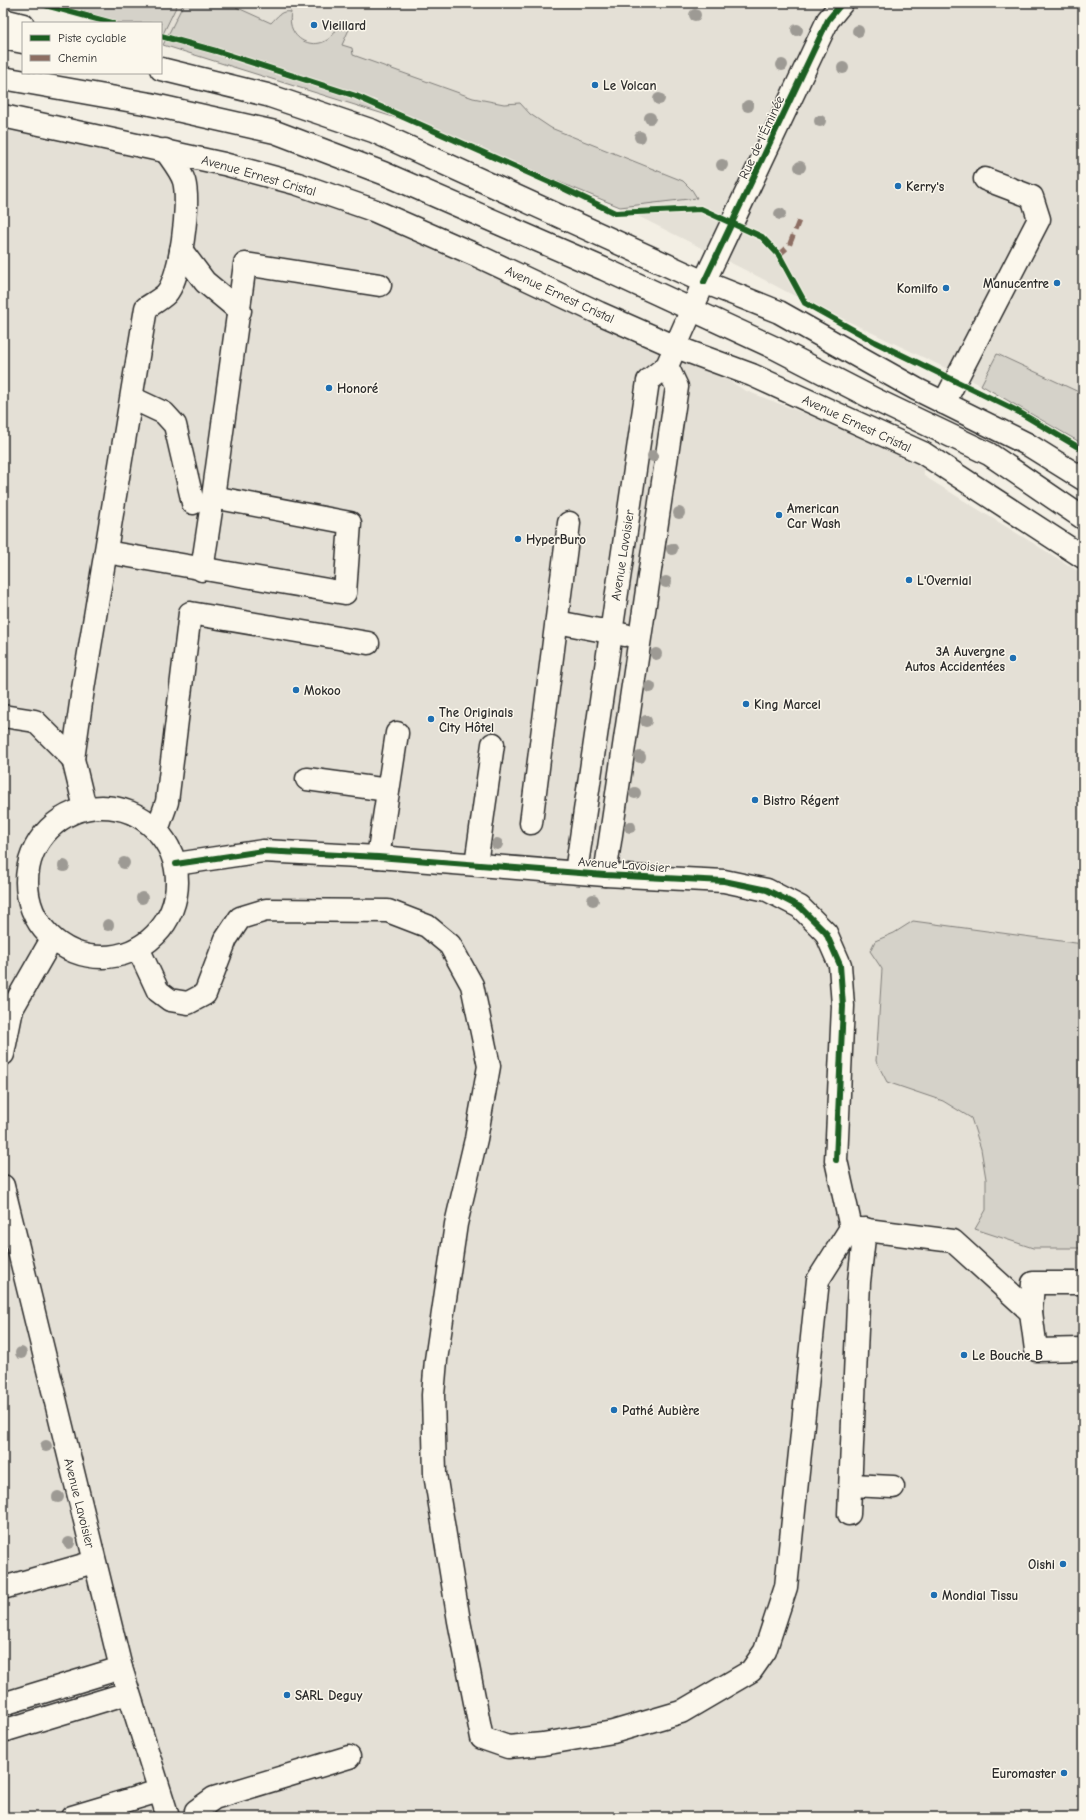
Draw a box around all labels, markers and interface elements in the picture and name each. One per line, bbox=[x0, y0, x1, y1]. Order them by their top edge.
place label: Vieillard bbox=[322, 18, 366, 33]
marker: Vieillard bbox=[309, 20, 319, 30]
legend bbox=[22, 22, 162, 74]
text: Piste cyclable bbox=[58, 31, 126, 45]
text: Chemin bbox=[58, 51, 97, 65]
place label: Le Volcan bbox=[603, 78, 656, 93]
marker: Le Volcan bbox=[590, 80, 600, 90]
street label: Rue de l'Éminée bbox=[735, 92, 788, 181]
street label: Avenue Ernest Cristal bbox=[200, 152, 318, 199]
place label: Kerry's bbox=[906, 179, 945, 194]
marker: Kerry's bbox=[893, 181, 903, 191]
street label: Avenue Ernest Cristal bbox=[503, 263, 617, 326]
place label: Manucentre bbox=[983, 276, 1050, 291]
marker: Manucentre bbox=[1052, 278, 1062, 288]
place label: Komilfo bbox=[897, 281, 938, 296]
marker: Komilfo bbox=[941, 283, 951, 293]
place label: Honoré bbox=[337, 381, 379, 396]
marker: Honoré bbox=[324, 383, 334, 393]
street label: Avenue Ernest Cristal bbox=[800, 392, 914, 455]
place label: American Car Wash bbox=[787, 501, 841, 531]
street label: Avenue Lavoisier bbox=[608, 508, 637, 602]
marker: American Car Wash bbox=[774, 510, 784, 520]
place label: HyperBuro bbox=[526, 532, 586, 547]
marker: HyperBuro bbox=[513, 534, 523, 544]
place label: L'Overnial bbox=[917, 573, 971, 588]
marker: L'Overnial bbox=[904, 575, 914, 585]
place label: 3A Auvergne Autos Accidentées bbox=[905, 644, 1006, 674]
marker: 3A Auvergne Autos Accidentées bbox=[1008, 653, 1018, 663]
place label: Mokoo bbox=[304, 683, 341, 698]
marker: Mokoo bbox=[291, 685, 301, 695]
place label: King Marcel bbox=[754, 697, 821, 712]
marker: King Marcel bbox=[741, 699, 751, 709]
place label: The Originals City Hôtel bbox=[439, 705, 513, 735]
marker: The Originals City Hôtel bbox=[426, 714, 436, 724]
place label: Bistro Régent bbox=[763, 793, 840, 808]
marker: Bistro Régent bbox=[750, 795, 760, 805]
street label: Avenue Lavoisier bbox=[578, 854, 671, 875]
place label: Le Bouche B bbox=[972, 1348, 1043, 1363]
marker: Le Bouche B bbox=[959, 1350, 969, 1360]
place label: Pathé Aubière bbox=[622, 1403, 700, 1418]
marker: Pathé Aubière bbox=[609, 1405, 619, 1415]
street label: Avenue Lavoisier bbox=[61, 1457, 98, 1550]
place label: Oishi bbox=[1028, 1557, 1055, 1572]
marker: Oishi bbox=[1058, 1559, 1068, 1569]
place label: Mondial Tissu bbox=[942, 1588, 1018, 1603]
marker: Mondial Tissu bbox=[929, 1590, 939, 1600]
place label: SARL Deguy bbox=[295, 1688, 362, 1703]
marker: SARL Deguy bbox=[282, 1690, 292, 1700]
place label: Euromaster bbox=[992, 1766, 1057, 1781]
marker: Euromaster bbox=[1059, 1768, 1069, 1778]

